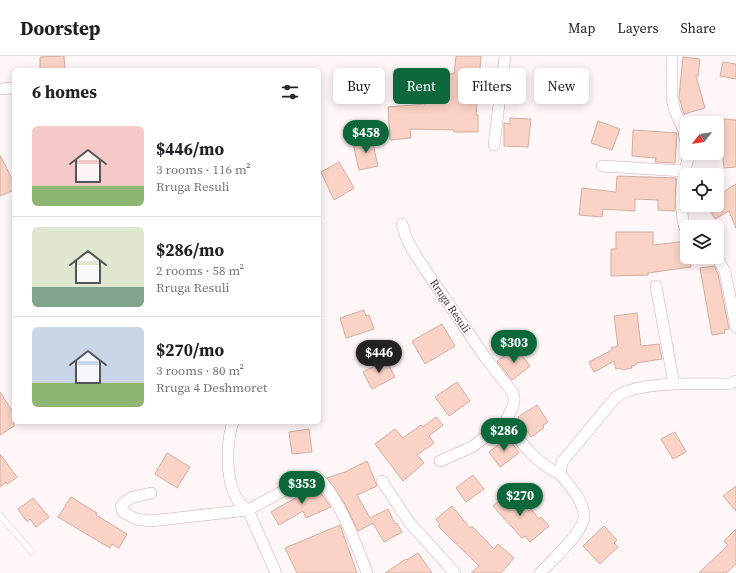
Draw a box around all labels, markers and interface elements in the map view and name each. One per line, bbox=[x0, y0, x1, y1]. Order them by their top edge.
text: Doorstep bbox=[20, 15, 100, 41]
text: Map bbox=[568, 18, 595, 38]
text: Layers bbox=[617, 18, 659, 38]
text: Share bbox=[681, 18, 716, 38]
chip: Buy bbox=[333, 68, 385, 104]
chip: Rent bbox=[393, 68, 450, 104]
chip: Filters bbox=[458, 68, 526, 104]
chip: New bbox=[534, 68, 589, 104]
text: 6 homes bbox=[32, 80, 97, 104]
icon: filters bbox=[279, 81, 301, 103]
north arrow bbox=[680, 116, 724, 160]
map controls bbox=[680, 116, 724, 264]
pin: $458 bbox=[342, 120, 390, 154]
text: $458 bbox=[352, 124, 380, 141]
text: $446/mo bbox=[156, 137, 224, 161]
icon: home bbox=[64, 142, 112, 190]
text: 3 rooms · 116 m² bbox=[156, 161, 251, 178]
button: locate bbox=[680, 168, 724, 212]
text: Rruga Resuli bbox=[156, 178, 229, 195]
button: layers bbox=[680, 220, 724, 264]
text: $286/mo bbox=[156, 238, 224, 262]
icon: home bbox=[64, 243, 112, 291]
text: 2 rooms · 58 m² bbox=[156, 262, 244, 279]
street label: Rruga Resuli bbox=[426, 276, 474, 336]
text: Rruga Resuli bbox=[156, 279, 229, 296]
pin: $303 bbox=[490, 330, 538, 364]
text: $303 bbox=[500, 334, 528, 351]
text: $270/mo bbox=[156, 338, 224, 362]
pin: $446 bbox=[355, 340, 403, 374]
icon: home bbox=[64, 343, 112, 391]
text: $446 bbox=[365, 344, 393, 361]
text: 3 rooms · 80 m² bbox=[156, 362, 244, 379]
text: Rruga 4 Deshmoret bbox=[156, 379, 267, 396]
pin: $286 bbox=[480, 418, 528, 452]
text: $286 bbox=[490, 422, 518, 439]
pin: $353 bbox=[278, 471, 326, 505]
text: $353 bbox=[288, 475, 316, 492]
pin: $270 bbox=[496, 483, 544, 517]
text: $270 bbox=[506, 487, 534, 504]

